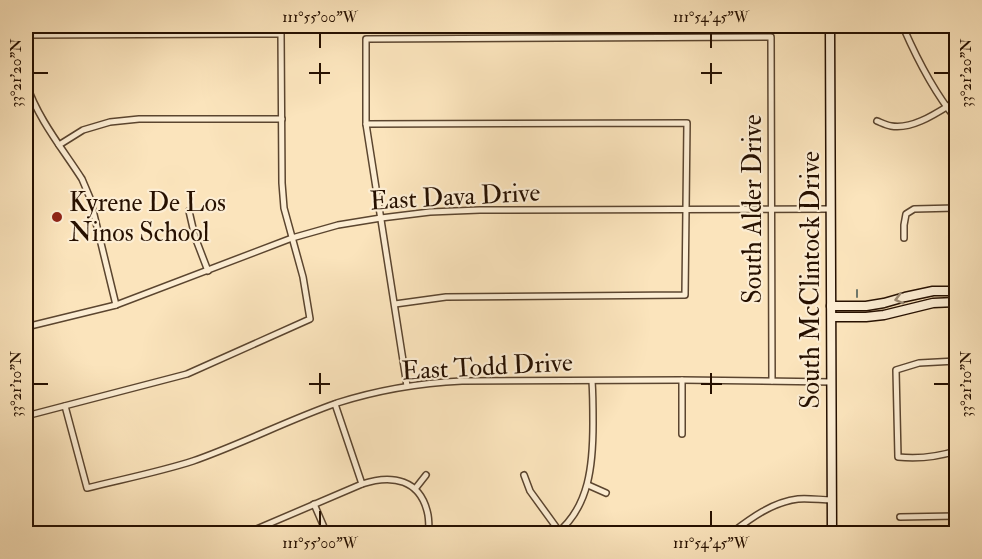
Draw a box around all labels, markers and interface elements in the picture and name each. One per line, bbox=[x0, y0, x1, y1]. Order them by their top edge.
text: 111°55'00"W bbox=[282, 8, 359, 27]
text: 111°54'45"W bbox=[673, 8, 750, 27]
text: 33°21'20"N bbox=[7, 38, 26, 107]
text: 33°21'20"N bbox=[957, 38, 976, 107]
street label: South Alder Drive bbox=[737, 114, 769, 304]
street label: South McClintock Drive bbox=[795, 151, 827, 409]
street label: East Dava Drive bbox=[369, 177, 541, 217]
place label: Kyrene De Los Ninos School bbox=[69, 187, 226, 249]
marker: Kyrene De Los Ninos School bbox=[50, 210, 64, 224]
one-way arrow bbox=[894, 292, 905, 304]
street label: East Todd Drive bbox=[401, 347, 574, 387]
text: 33°21'10"N bbox=[7, 350, 26, 417]
text: 33°21'10"N bbox=[957, 350, 976, 417]
text: 111°55'00"W bbox=[282, 534, 359, 553]
text: 111°54'45"W bbox=[673, 534, 750, 553]

